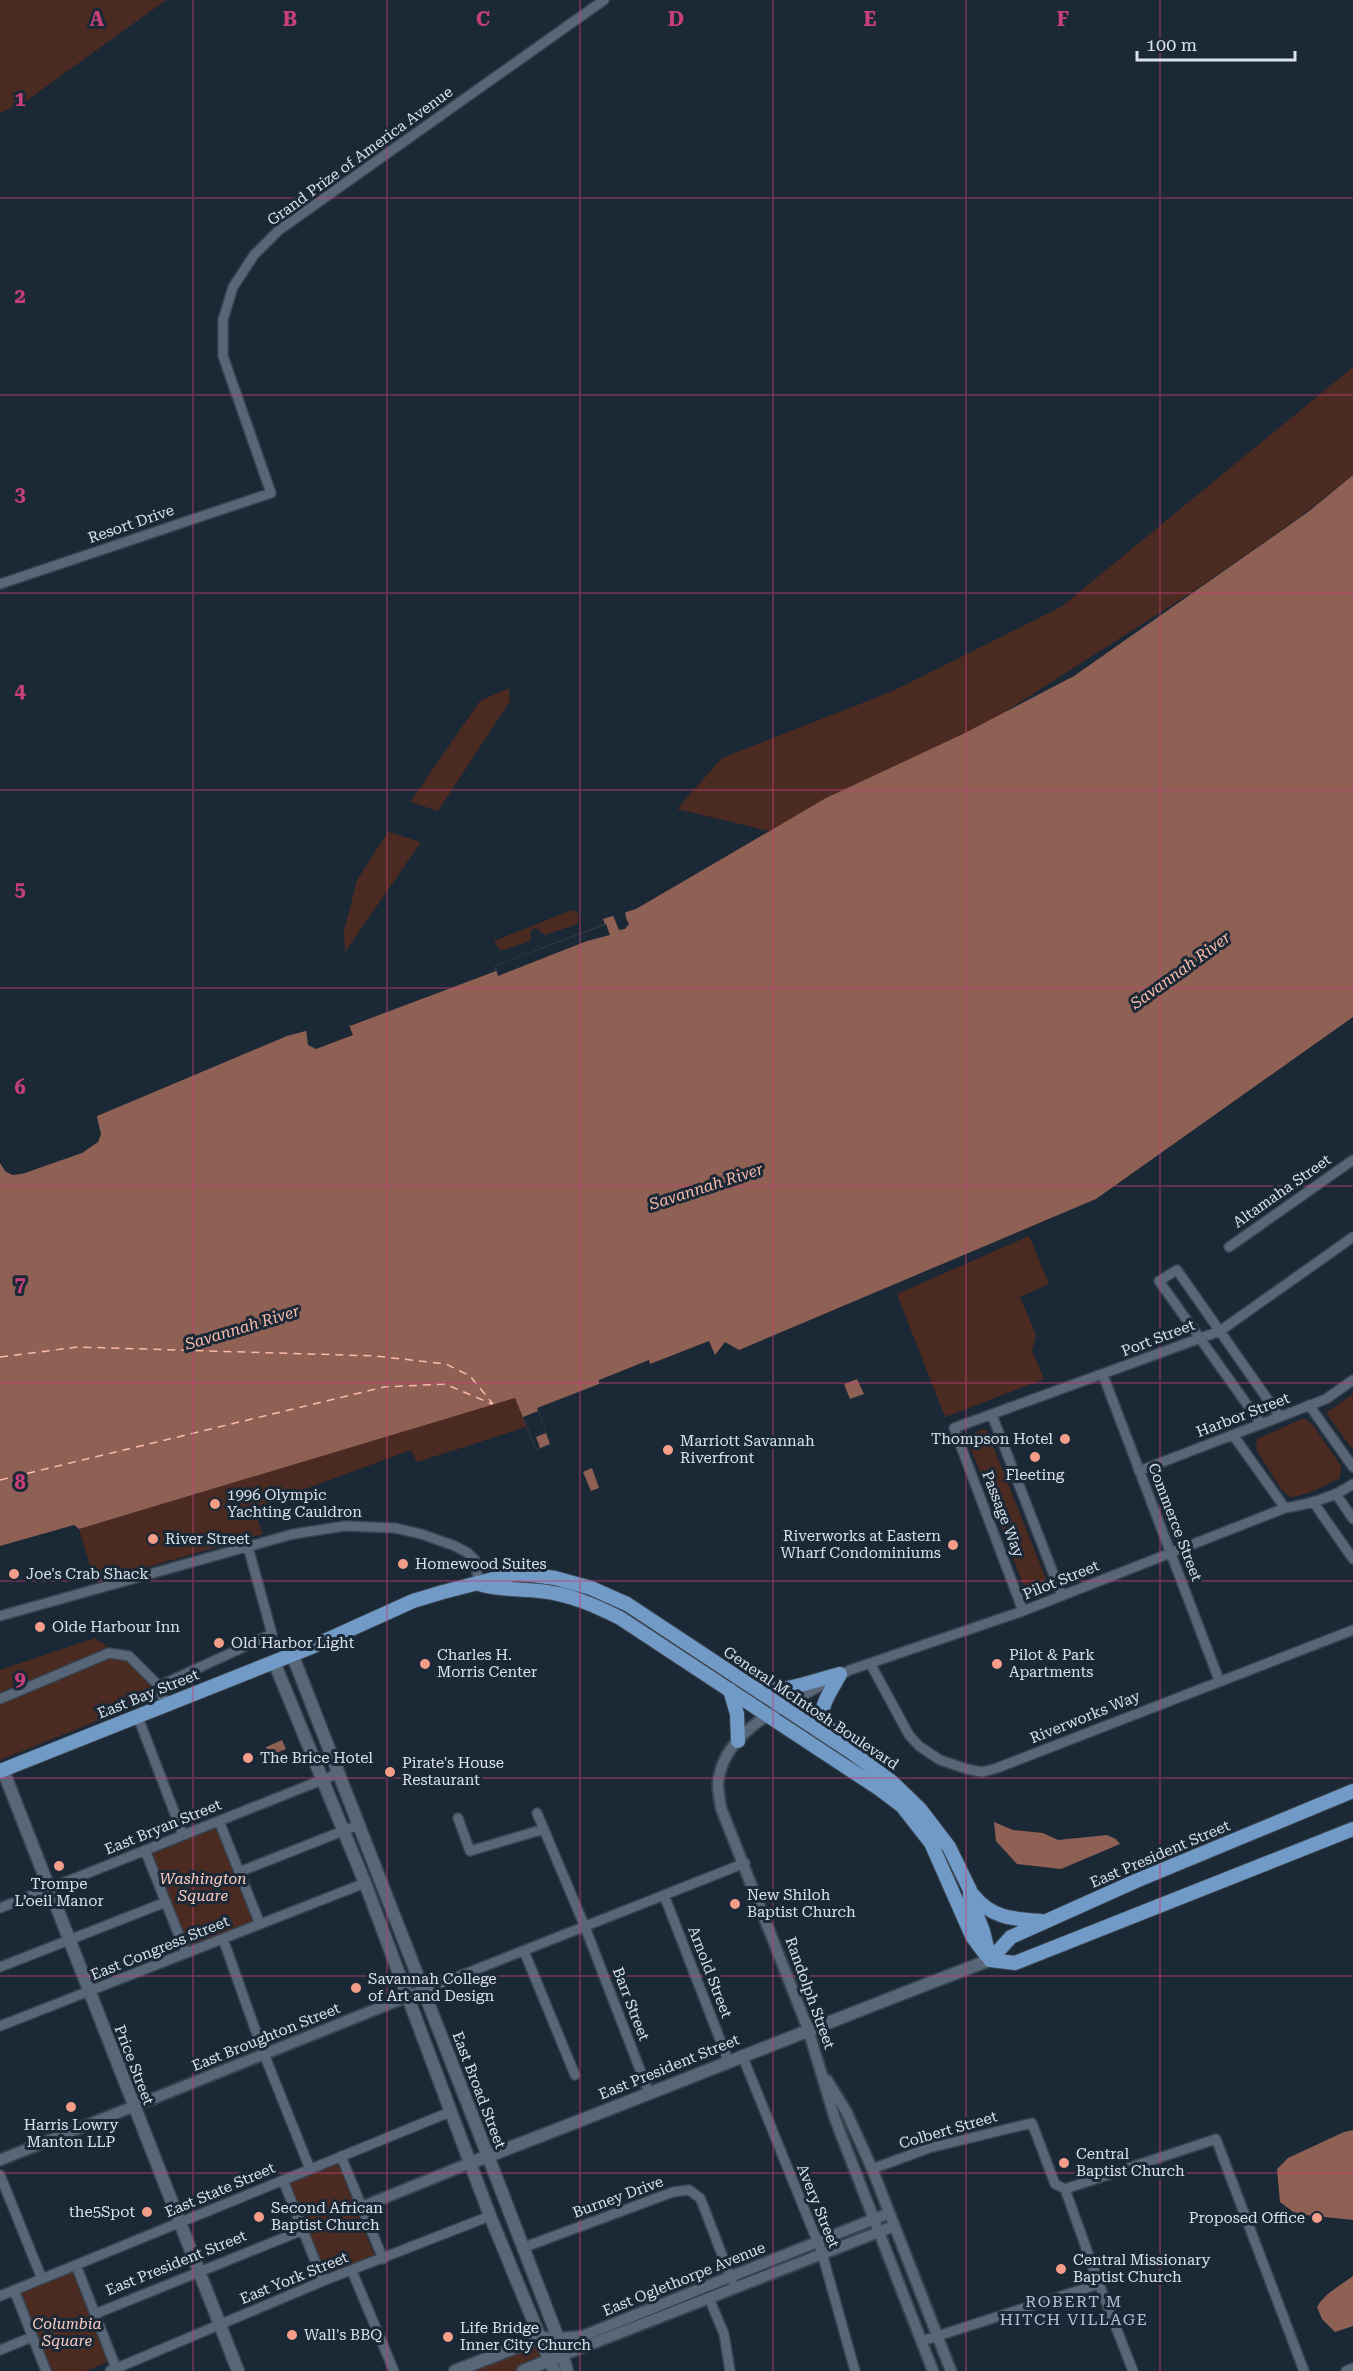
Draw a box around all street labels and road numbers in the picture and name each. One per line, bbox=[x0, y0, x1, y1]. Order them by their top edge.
street label: Grand Prize of America Avenue bbox=[264, 83, 456, 229]
street label: Resort Drive bbox=[86, 501, 176, 547]
street label: Altamaha Street bbox=[1230, 1150, 1335, 1231]
street label: Port Street bbox=[1119, 1316, 1198, 1360]
street label: Harbor Street bbox=[1194, 1389, 1293, 1441]
street label: Commerce Street bbox=[1144, 1460, 1206, 1584]
street label: Passage Way bbox=[978, 1468, 1028, 1560]
street label: Pilot Street bbox=[1020, 1556, 1102, 1603]
street label: General McIntosh Boulevard bbox=[720, 1643, 902, 1774]
street label: East Bay Street bbox=[95, 1665, 202, 1723]
street label: Riverworks Way bbox=[1027, 1687, 1143, 1747]
street label: East Bryan Street bbox=[102, 1795, 224, 1859]
street label: East President Street bbox=[1087, 1816, 1233, 1892]
street label: East Congress Street bbox=[88, 1912, 232, 1984]
street label: Arnold Street bbox=[684, 1924, 736, 2021]
street label: Randolph Street bbox=[781, 1935, 839, 2052]
street label: Barr Street bbox=[609, 1965, 653, 2044]
street label: East Broughton Street bbox=[189, 1999, 343, 2075]
street label: Price Street bbox=[111, 2023, 158, 2108]
street label: East Broad Street bbox=[448, 2029, 510, 2151]
street label: East President Street bbox=[596, 2030, 742, 2103]
street label: Colbert Street bbox=[897, 2107, 1000, 2153]
street label: East State Street bbox=[162, 2159, 278, 2221]
street label: Avery Street bbox=[793, 2161, 843, 2251]
street label: Burney Drive bbox=[570, 2172, 666, 2222]
street label: East President Street bbox=[103, 2226, 249, 2299]
street label: East Oglethorpe Avenue bbox=[600, 2238, 768, 2320]
street label: East York Street bbox=[237, 2248, 351, 2308]

